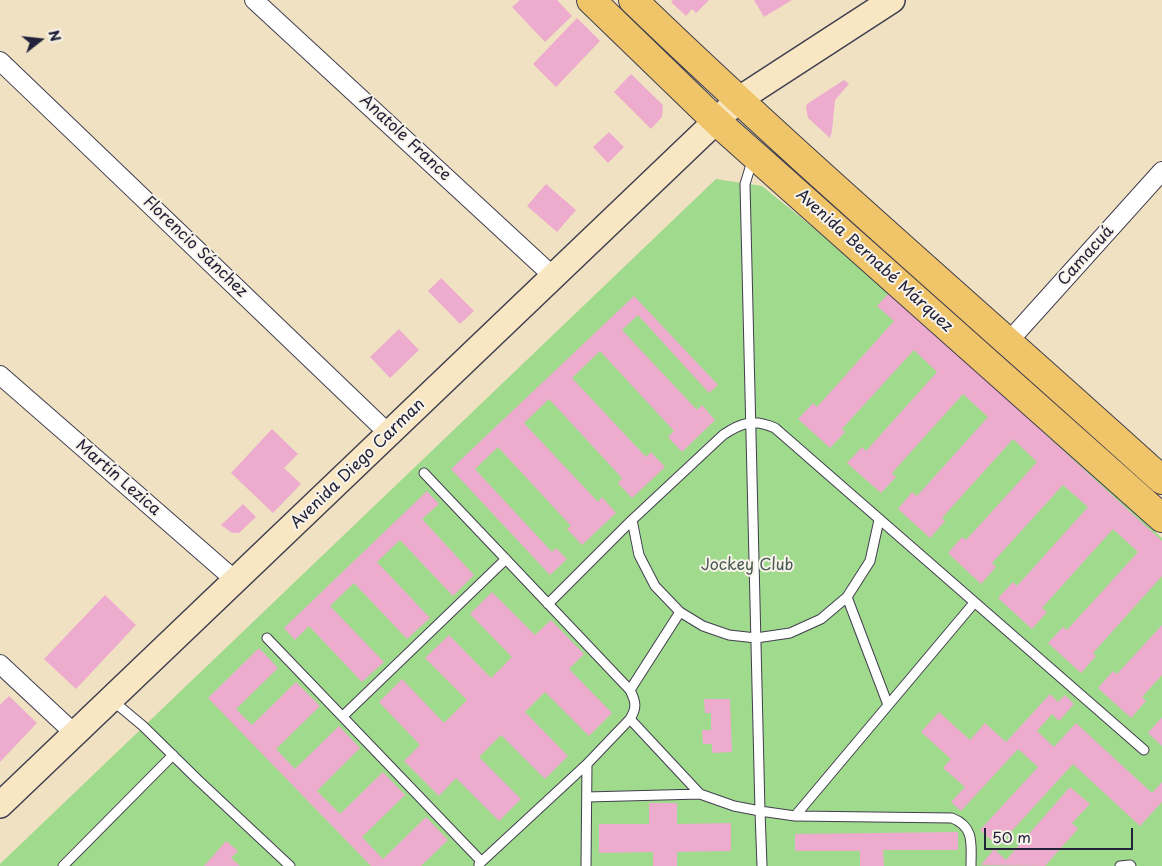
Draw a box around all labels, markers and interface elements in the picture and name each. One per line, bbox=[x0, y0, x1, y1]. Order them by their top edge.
north arrow bbox=[15, 15, 65, 65]
text: N bbox=[43, 28, 67, 44]
street label: Anatole France bbox=[355, 91, 455, 185]
street label: Avenida Bernabé Márquez bbox=[792, 186, 956, 336]
street label: Florencio Sánchez bbox=[139, 192, 251, 302]
street label: Camacuá bbox=[1054, 222, 1118, 290]
street label: Avenida Diego Carman bbox=[287, 395, 429, 533]
street label: Martín Lezica bbox=[72, 436, 164, 520]
park label: Jockey Club bbox=[701, 556, 793, 576]
scale bar bbox=[987, 818, 1136, 850]
text: 50 m bbox=[992, 825, 1031, 848]

